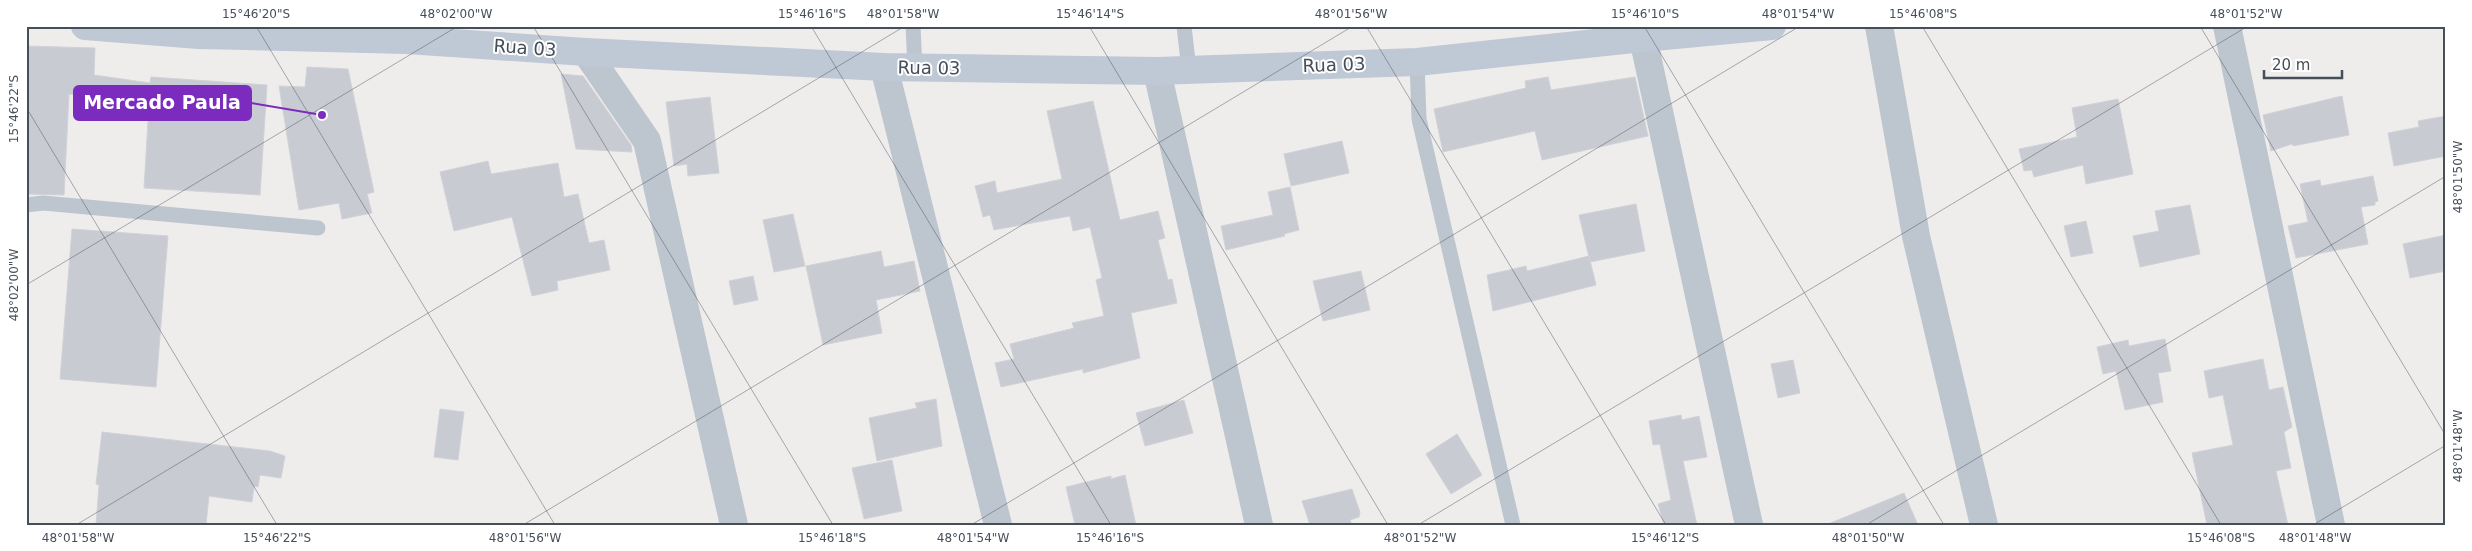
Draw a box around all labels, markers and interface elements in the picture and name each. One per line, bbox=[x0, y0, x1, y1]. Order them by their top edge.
text: 15°46'20"S bbox=[222, 7, 290, 21]
text: 48°02'00"W bbox=[420, 7, 492, 21]
text: 15°46'16"S bbox=[778, 7, 846, 21]
text: 48°01'58"W bbox=[867, 7, 939, 21]
text: 15°46'14"S bbox=[1056, 7, 1124, 21]
text: 48°01'56"W bbox=[1315, 7, 1387, 21]
text: 15°46'10"S bbox=[1611, 7, 1679, 21]
text: 48°01'54"W bbox=[1762, 7, 1834, 21]
text: 15°46'08"S bbox=[1889, 7, 1957, 21]
text: 48°01'52"W bbox=[2210, 7, 2282, 21]
street label: Rua 03 bbox=[493, 35, 557, 60]
scale bar bbox=[2264, 48, 2342, 80]
street label: Rua 03 bbox=[1302, 53, 1366, 76]
street label: Rua 03 bbox=[897, 56, 961, 79]
text: 20 m bbox=[2272, 56, 2310, 74]
text: 15°46'22"S bbox=[7, 75, 21, 143]
callout: Mercado Paula bbox=[74, 86, 251, 120]
text: Mercado Paula bbox=[83, 91, 241, 113]
text: 48°01'50"W bbox=[2451, 141, 2465, 213]
text: 48°02'00"W bbox=[7, 249, 21, 321]
text: 48°01'48"W bbox=[2451, 410, 2465, 482]
text: 48°01'58"W bbox=[42, 531, 114, 545]
text: 15°46'22"S bbox=[243, 531, 311, 545]
text: 48°01'56"W bbox=[489, 531, 561, 545]
text: 15°46'18"S bbox=[798, 531, 866, 545]
text: 48°01'54"W bbox=[937, 531, 1009, 545]
text: 15°46'16"S bbox=[1076, 531, 1144, 545]
text: 48°01'52"W bbox=[1384, 531, 1456, 545]
text: 15°46'12"S bbox=[1631, 531, 1699, 545]
text: 48°01'50"W bbox=[1832, 531, 1904, 545]
text: 15°46'08"S bbox=[2187, 531, 2255, 545]
text: 48°01'48"W bbox=[2279, 531, 2351, 545]

